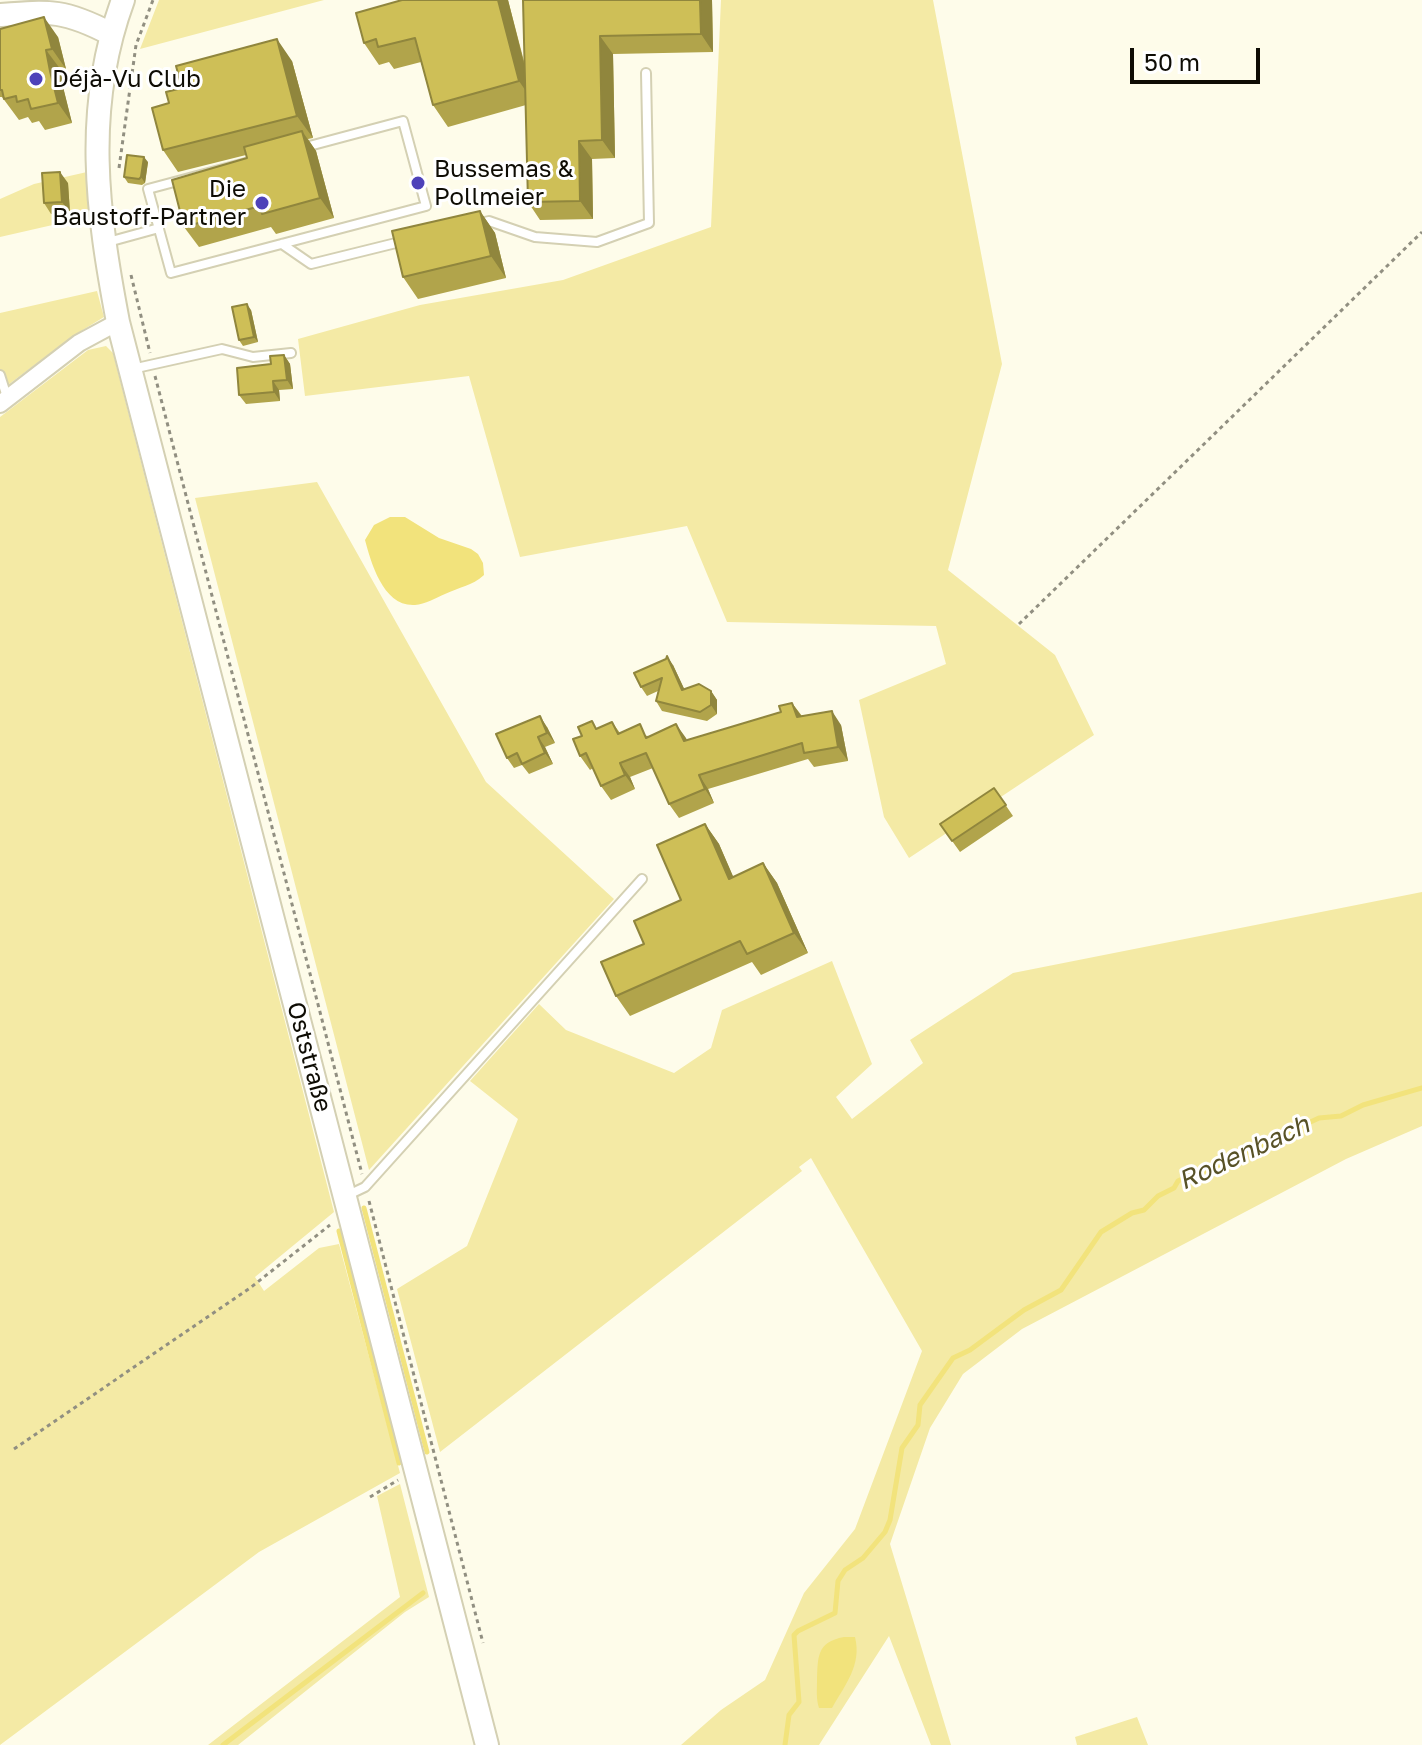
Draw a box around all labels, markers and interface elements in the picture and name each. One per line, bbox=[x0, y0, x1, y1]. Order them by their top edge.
scale bar bbox=[1134, 32, 1264, 82]
text: 50 m bbox=[1144, 47, 1200, 76]
place label: Déjà-Vu Club bbox=[52, 65, 201, 93]
marker: Déjà-Vu Club bbox=[27, 70, 45, 88]
place label: Bussemas & Pollmeier bbox=[434, 155, 574, 211]
marker: Bussemas & Pollmeier bbox=[409, 174, 427, 192]
place label: Die Baustoff-Partner bbox=[52, 175, 246, 231]
marker: Die Baustoff-Partner bbox=[253, 194, 271, 212]
street label: Oststraße bbox=[280, 999, 338, 1115]
water label: Rodenbach bbox=[1174, 1109, 1314, 1197]

